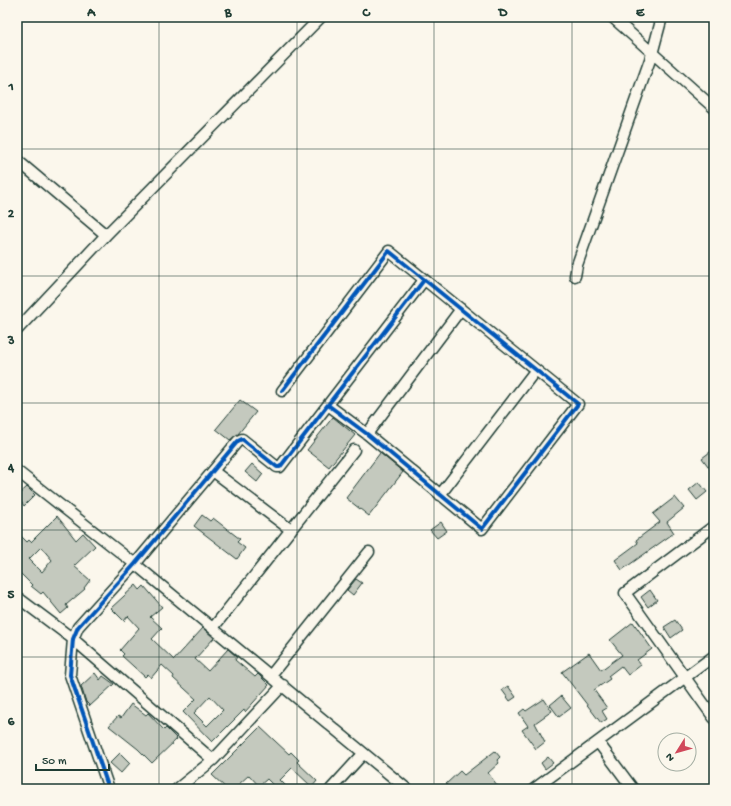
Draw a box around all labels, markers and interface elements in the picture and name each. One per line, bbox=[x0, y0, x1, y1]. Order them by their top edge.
text: A bbox=[86, 6, 96, 21]
text: B bbox=[224, 6, 233, 21]
text: C bbox=[361, 6, 371, 21]
text: D bbox=[498, 6, 508, 21]
text: E bbox=[636, 6, 645, 21]
text: 1 bbox=[7, 80, 14, 95]
text: 2 bbox=[8, 207, 15, 222]
text: 3 bbox=[7, 334, 15, 349]
text: 4 bbox=[7, 461, 15, 476]
text: 5 bbox=[8, 588, 15, 603]
text: 6 bbox=[8, 715, 15, 730]
north arrow bbox=[657, 732, 697, 772]
scale bar bbox=[36, 746, 109, 772]
text: N bbox=[664, 750, 678, 763]
text: 50 m bbox=[42, 755, 67, 769]

